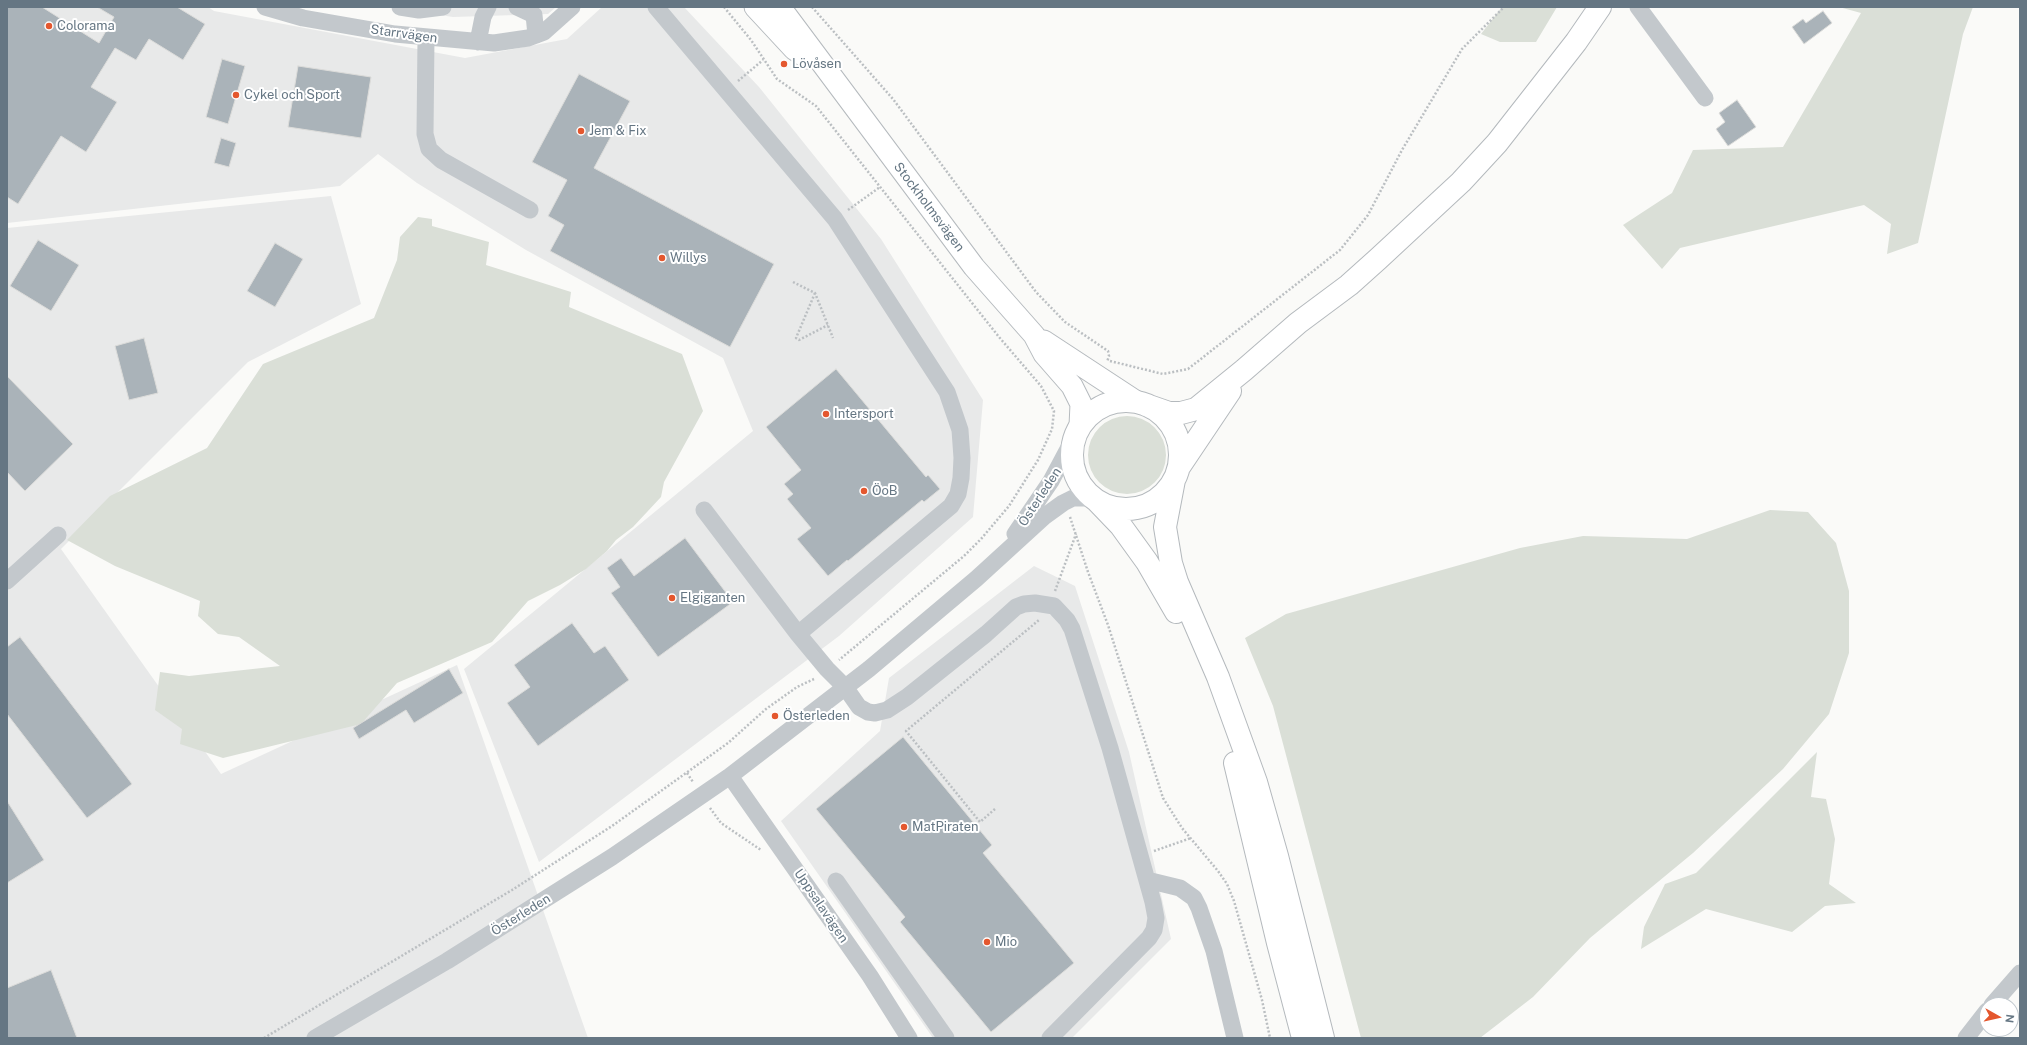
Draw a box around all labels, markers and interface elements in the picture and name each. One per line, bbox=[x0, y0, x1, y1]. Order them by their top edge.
place label: Colorama bbox=[57, 18, 115, 34]
marker: Colorama bbox=[44, 21, 54, 31]
street label: Starrvägen bbox=[370, 22, 438, 46]
place label: Lövåsen bbox=[792, 56, 841, 72]
marker: Lövåsen bbox=[779, 59, 789, 69]
place label: Cykel och Sport bbox=[244, 87, 340, 103]
marker: Cykel och Sport bbox=[231, 90, 241, 100]
place label: Jem & Fix bbox=[589, 123, 646, 139]
marker: Jem & Fix bbox=[576, 126, 586, 136]
street label: Stockholmsvägen bbox=[890, 159, 968, 255]
place label: Willys bbox=[670, 250, 707, 266]
marker: Willys bbox=[657, 253, 667, 263]
place label: Intersport bbox=[834, 406, 894, 422]
marker: Intersport bbox=[821, 409, 831, 419]
street label: Österleden bbox=[1015, 465, 1065, 529]
place label: ÖoB bbox=[872, 483, 897, 499]
marker: ÖoB bbox=[859, 486, 869, 496]
place label: Elgiganten bbox=[680, 590, 745, 606]
marker: Elgiganten bbox=[667, 593, 677, 603]
place label: Österleden bbox=[783, 708, 850, 724]
marker: Österleden bbox=[770, 711, 780, 721]
place label: MatPiraten bbox=[912, 819, 979, 835]
marker: MatPiraten bbox=[899, 822, 909, 832]
street label: Uppsalavägen bbox=[791, 866, 851, 946]
street label: Österleden bbox=[489, 891, 553, 939]
place label: Mio bbox=[995, 934, 1017, 950]
marker: Mio bbox=[982, 937, 992, 947]
north arrow bbox=[1979, 997, 2019, 1037]
text: N bbox=[2003, 1013, 2016, 1024]

